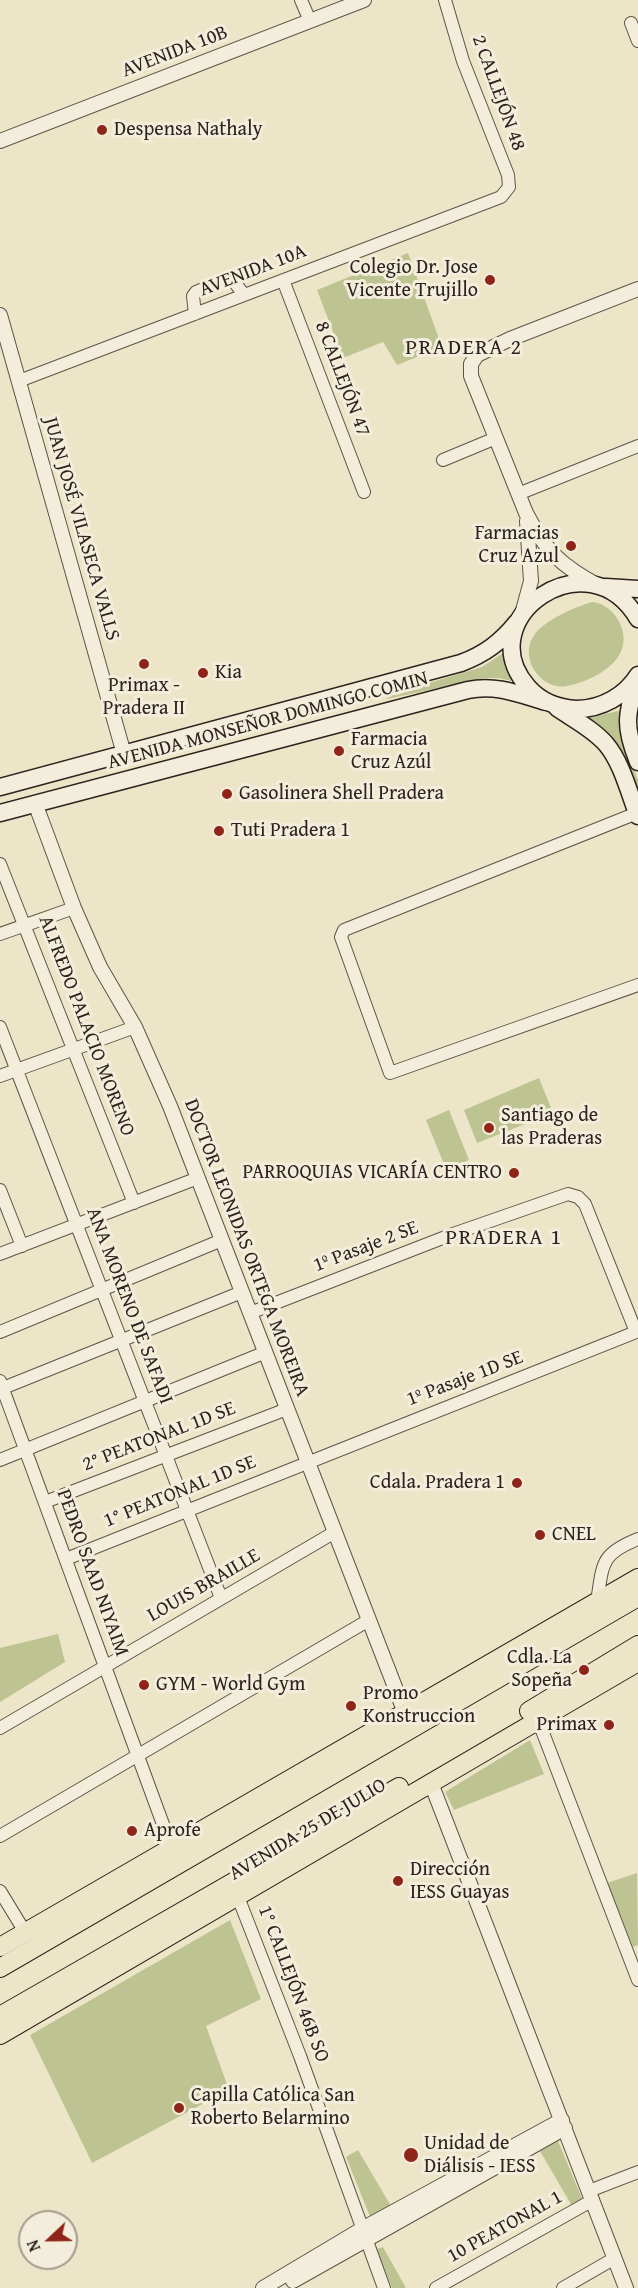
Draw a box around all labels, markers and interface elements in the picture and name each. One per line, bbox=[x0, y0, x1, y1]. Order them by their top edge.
street label: AVENIDA 10B bbox=[119, 21, 231, 83]
street label: 2 CALLEJÓN 48 bbox=[466, 32, 530, 154]
place label: Despensa Nathaly bbox=[114, 118, 263, 142]
marker: Despensa Nathaly bbox=[95, 123, 109, 137]
street label: AVENIDA 10A bbox=[196, 240, 310, 302]
place label: Colegio Dr. Jose Vicente Trujillo bbox=[346, 256, 478, 303]
marker: Colegio Dr. Jose Vicente Trujillo bbox=[483, 273, 497, 287]
street label: 8 CALLEJÓN 47 bbox=[309, 318, 375, 440]
district label: PRADERA 2 bbox=[405, 335, 523, 361]
street label: JUAN JOSÉ VILASECA VALLS bbox=[38, 415, 124, 643]
place label: Farmacias Cruz Azul bbox=[475, 522, 559, 569]
marker: Farmacias Cruz Azul bbox=[564, 539, 578, 553]
marker: Primax - Pradera II bbox=[137, 657, 151, 671]
place label: Kia bbox=[215, 661, 242, 685]
marker: Kia bbox=[196, 666, 210, 680]
street label: AVENIDA MONSEÑOR DOMINGO COMIN bbox=[105, 667, 431, 775]
place label: Primax - Pradera II bbox=[103, 674, 185, 721]
place label: Farmacia Cruz Azúl bbox=[351, 728, 431, 775]
marker: Farmacia Cruz Azúl bbox=[332, 744, 346, 758]
place label: Gasolinera Shell Pradera bbox=[239, 782, 444, 806]
marker: Gasolinera Shell Pradera bbox=[220, 787, 234, 801]
place label: Tuti Pradera 1 bbox=[231, 819, 350, 843]
marker: Tuti Pradera 1 bbox=[212, 824, 226, 838]
street label: ALFREDO PALACIO MORENO bbox=[33, 912, 139, 1140]
street label: DOCTOR LEONIDAS ORTEGA MOREIRA bbox=[178, 1096, 314, 1400]
place label: Santiago de las Praderas bbox=[501, 1104, 602, 1151]
marker: Santiago de las Praderas bbox=[482, 1121, 496, 1135]
place label: PARROQUIAS VICARÍA CENTRO bbox=[243, 1161, 502, 1185]
marker: PARROQUIAS VICARÍA CENTRO bbox=[507, 1166, 521, 1180]
street label: ANA MORENO DE SAFADI bbox=[80, 1204, 178, 1408]
street label: 1º Pasaje 2 SE bbox=[310, 1216, 422, 1278]
district label: PRADERA 1 bbox=[445, 1225, 563, 1251]
street label: 1º Pasaje 1D SE bbox=[404, 1346, 526, 1412]
street label: 2° PEATONAL 1D SE bbox=[79, 1397, 239, 1477]
street label: 1° PEATONAL 1D SE bbox=[100, 1451, 260, 1533]
place label: Cdala. Pradera 1 bbox=[370, 1471, 505, 1495]
marker: Cdala. Pradera 1 bbox=[510, 1476, 524, 1490]
street label: PEDRO SAAD NIYAIM bbox=[51, 1486, 133, 1660]
place label: CNEL bbox=[552, 1523, 596, 1547]
marker: CNEL bbox=[533, 1528, 547, 1542]
street label: LOUIS BRAILLE bbox=[143, 1544, 265, 1628]
place label: Cdla. La Sopeña bbox=[507, 1646, 572, 1693]
marker: Cdla. La Sopeña bbox=[577, 1663, 591, 1677]
place label: GYM - World Gym bbox=[156, 1673, 305, 1697]
marker: GYM - World Gym bbox=[137, 1678, 151, 1692]
place label: Promo Konstruccion bbox=[363, 1682, 475, 1729]
marker: Promo Konstruccion bbox=[344, 1699, 358, 1713]
place label: Primax bbox=[536, 1713, 597, 1737]
marker: Primax bbox=[602, 1718, 616, 1732]
street label: AVENIDA 25 DE JULIO bbox=[225, 1774, 391, 1886]
place label: Aprofe bbox=[144, 1819, 201, 1843]
marker: Aprofe bbox=[125, 1824, 139, 1838]
place label: Dirección IESS Guayas bbox=[410, 1858, 509, 1905]
marker: Dirección IESS Guayas bbox=[391, 1874, 405, 1888]
street label: 1° CALLEJÓN 46B SO bbox=[252, 1902, 334, 2066]
place label: Capilla Católica San Roberto Belarmino bbox=[191, 2084, 355, 2131]
marker: Capilla Católica San Roberto Belarmino bbox=[172, 2101, 186, 2115]
place label: Unidad de Diálisis - IESS bbox=[424, 2132, 535, 2179]
marker: Unidad de Diálisis - IESS bbox=[402, 2146, 420, 2164]
street label: 10 PEATONAL 1 bbox=[443, 2185, 567, 2269]
north arrow bbox=[18, 2210, 78, 2270]
text: N bbox=[20, 2237, 46, 2255]

